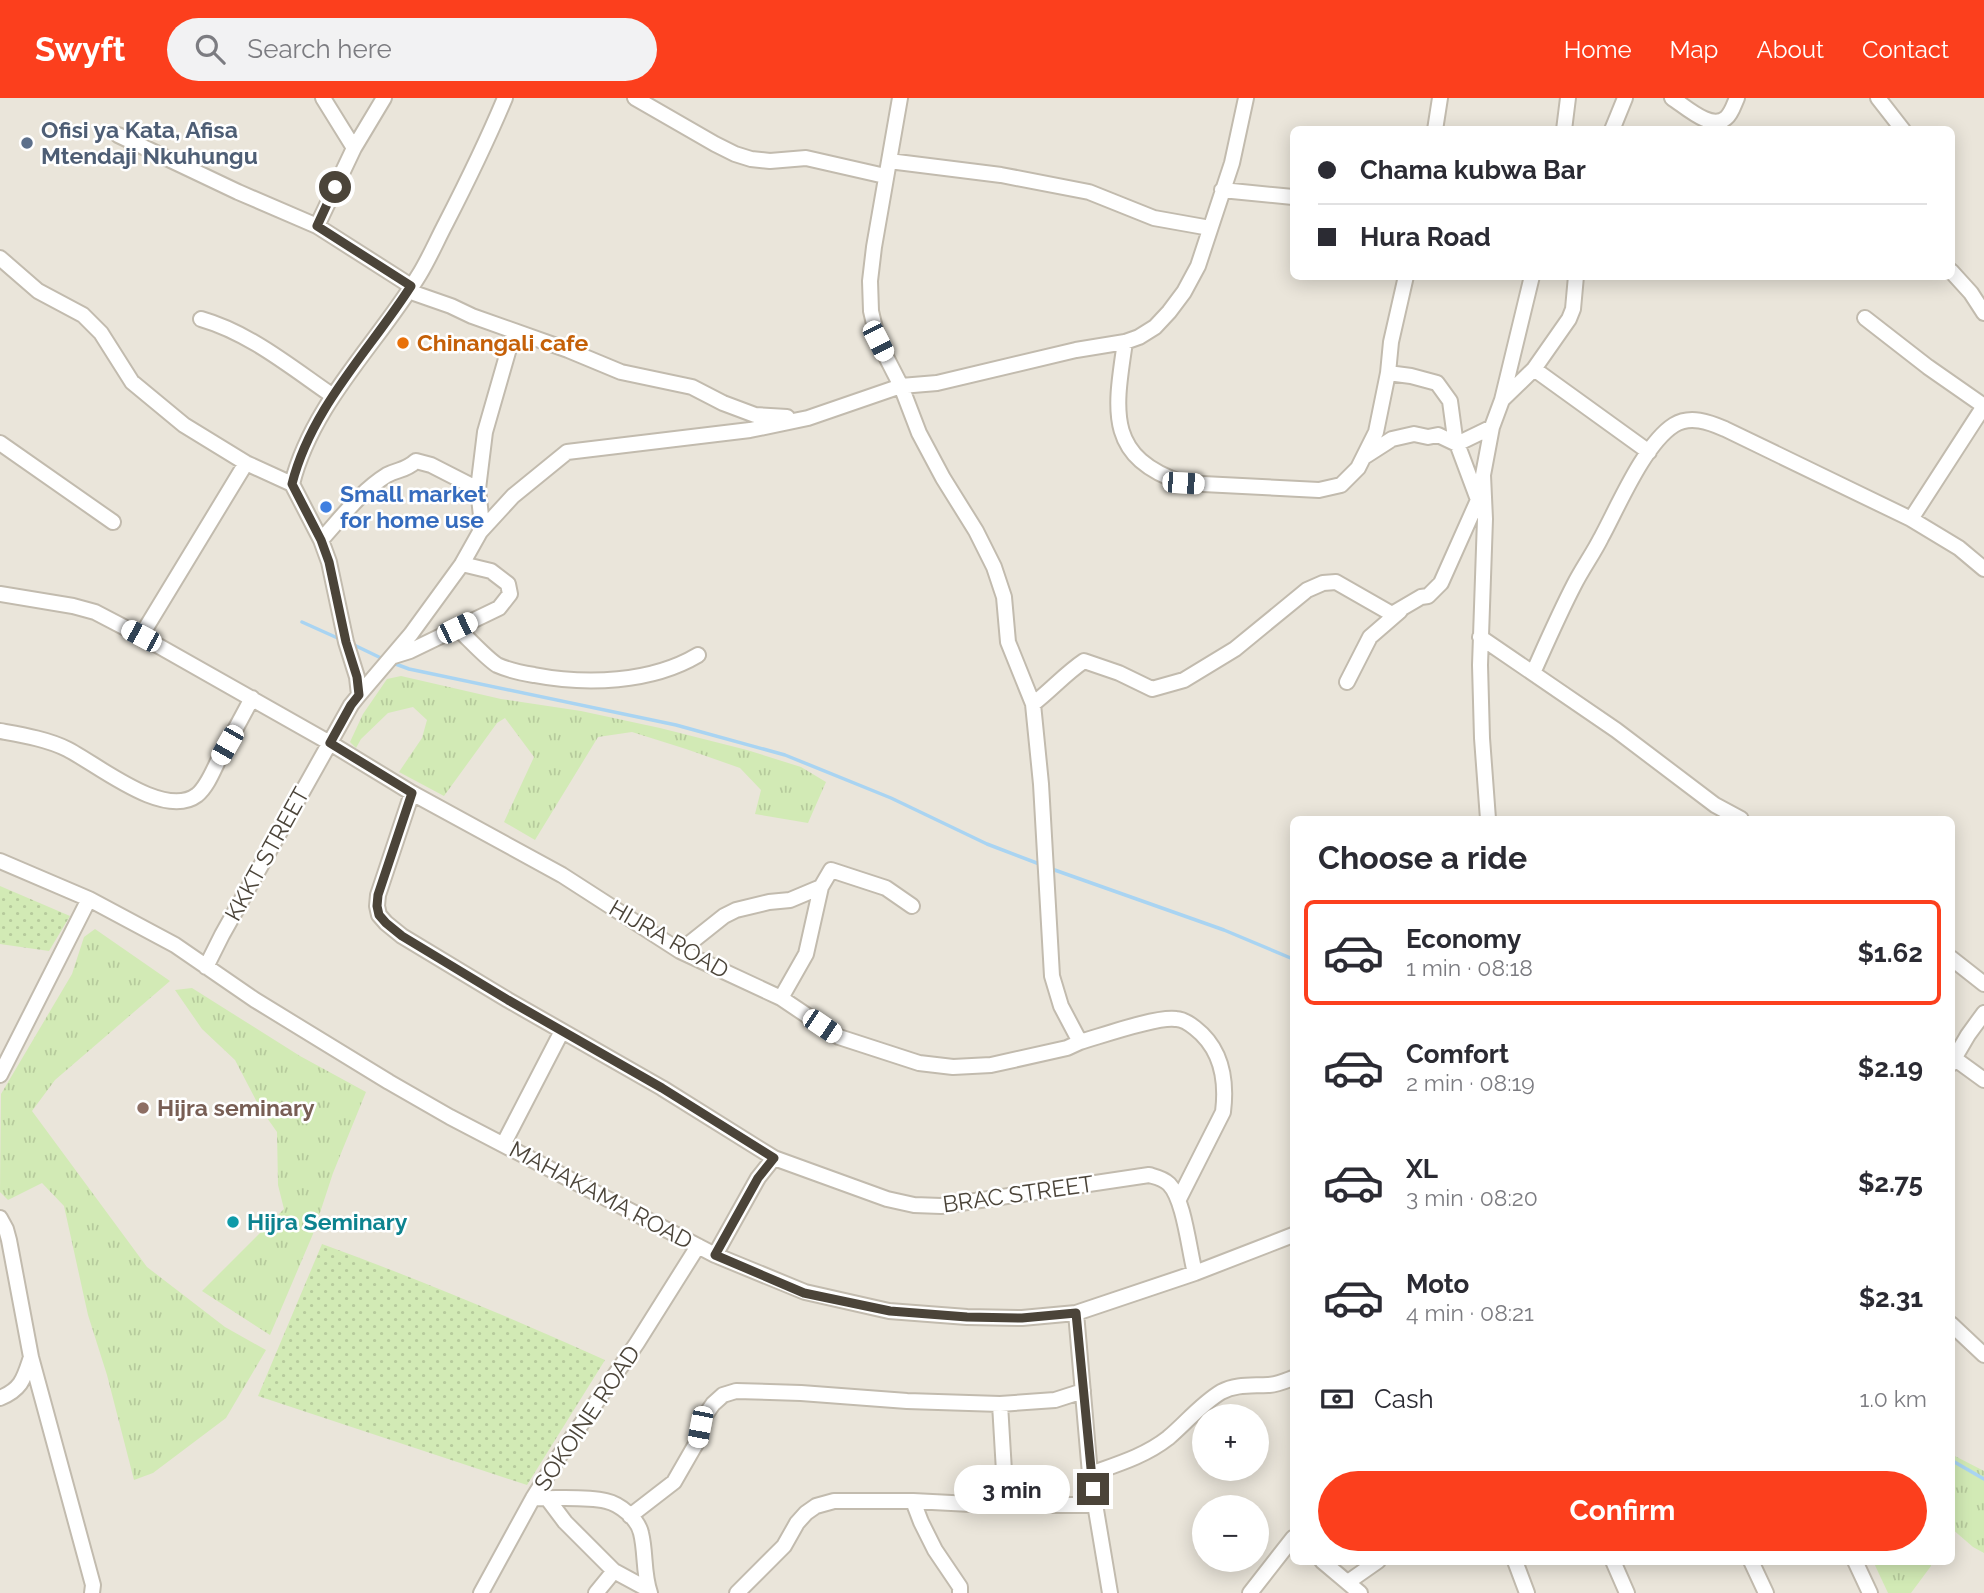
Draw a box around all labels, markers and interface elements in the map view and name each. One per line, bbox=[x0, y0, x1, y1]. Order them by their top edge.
search box bbox=[167, 18, 657, 81]
text: Swyft bbox=[35, 30, 125, 69]
icon: search bbox=[191, 30, 229, 68]
text: Search here bbox=[247, 34, 392, 64]
text: Home bbox=[1564, 35, 1632, 64]
text: Map bbox=[1670, 35, 1718, 64]
text: About bbox=[1756, 35, 1824, 64]
text: Contact bbox=[1862, 35, 1949, 64]
place label: Ofisi ya Kata, Afisa Mtendaji Nkuhungu bbox=[41, 116, 258, 169]
marker: Ofisi ya Kata, Afisa Mtendaji Nkuhungu bbox=[19, 135, 35, 151]
text: Chama kubwa Bar bbox=[1360, 155, 1586, 185]
route start bbox=[319, 171, 351, 203]
text: Hura Road bbox=[1360, 222, 1491, 252]
car bbox=[860, 318, 897, 364]
place label: Chinangali cafe bbox=[417, 329, 588, 356]
marker: Chinangali cafe bbox=[395, 335, 411, 351]
car bbox=[1162, 471, 1205, 495]
place label: Small market for home use bbox=[340, 480, 487, 533]
marker: Small market for home use bbox=[318, 499, 334, 515]
car bbox=[434, 609, 481, 647]
car bbox=[118, 617, 165, 655]
car bbox=[208, 722, 247, 768]
street label: KKKT STREET bbox=[219, 782, 314, 925]
text: Choose a ride bbox=[1318, 839, 1527, 876]
street label: HIJRA ROAD bbox=[605, 894, 734, 984]
icon: car bbox=[1322, 921, 1385, 984]
text: Economy bbox=[1406, 924, 1521, 954]
text: $1.62 bbox=[1857, 938, 1923, 968]
text: 1 min · 08:18 bbox=[1406, 954, 1533, 981]
car bbox=[799, 1006, 846, 1046]
icon: car bbox=[1322, 1036, 1385, 1099]
text: Comfort bbox=[1406, 1039, 1509, 1069]
text: $2.19 bbox=[1858, 1053, 1923, 1083]
text: 2 min · 08:19 bbox=[1406, 1069, 1535, 1096]
place label: Hijra seminary bbox=[157, 1094, 315, 1121]
marker: Hijra seminary bbox=[135, 1100, 151, 1116]
street label: MAHAKAMA ROAD bbox=[505, 1135, 697, 1254]
icon: car bbox=[1322, 1151, 1385, 1214]
text: XL bbox=[1406, 1154, 1438, 1184]
text: $2.75 bbox=[1858, 1168, 1923, 1198]
street label: BRAC STREET bbox=[941, 1170, 1095, 1217]
text: 3 min · 08:20 bbox=[1406, 1184, 1538, 1211]
place label: Hijra Seminary bbox=[247, 1208, 408, 1235]
marker: Hijra Seminary bbox=[225, 1214, 241, 1230]
icon: car bbox=[1322, 1266, 1385, 1329]
text: Moto bbox=[1406, 1269, 1469, 1299]
text: $2.31 bbox=[1859, 1283, 1923, 1313]
text: 4 min · 08:21 bbox=[1406, 1299, 1534, 1326]
street label: SOKOINE ROAD bbox=[528, 1340, 645, 1495]
icon: cash bbox=[1318, 1380, 1356, 1418]
text: Cash bbox=[1374, 1384, 1434, 1414]
text: 1.0 km bbox=[1860, 1385, 1927, 1412]
car bbox=[686, 1404, 715, 1450]
map controls bbox=[1192, 1404, 1269, 1572]
button: + bbox=[1192, 1404, 1269, 1481]
callout: 3 min bbox=[953, 1464, 1068, 1514]
button: Confirm bbox=[1318, 1471, 1927, 1551]
route end bbox=[1077, 1473, 1109, 1505]
text: 3 min bbox=[982, 1476, 1042, 1503]
button: − bbox=[1192, 1495, 1269, 1572]

